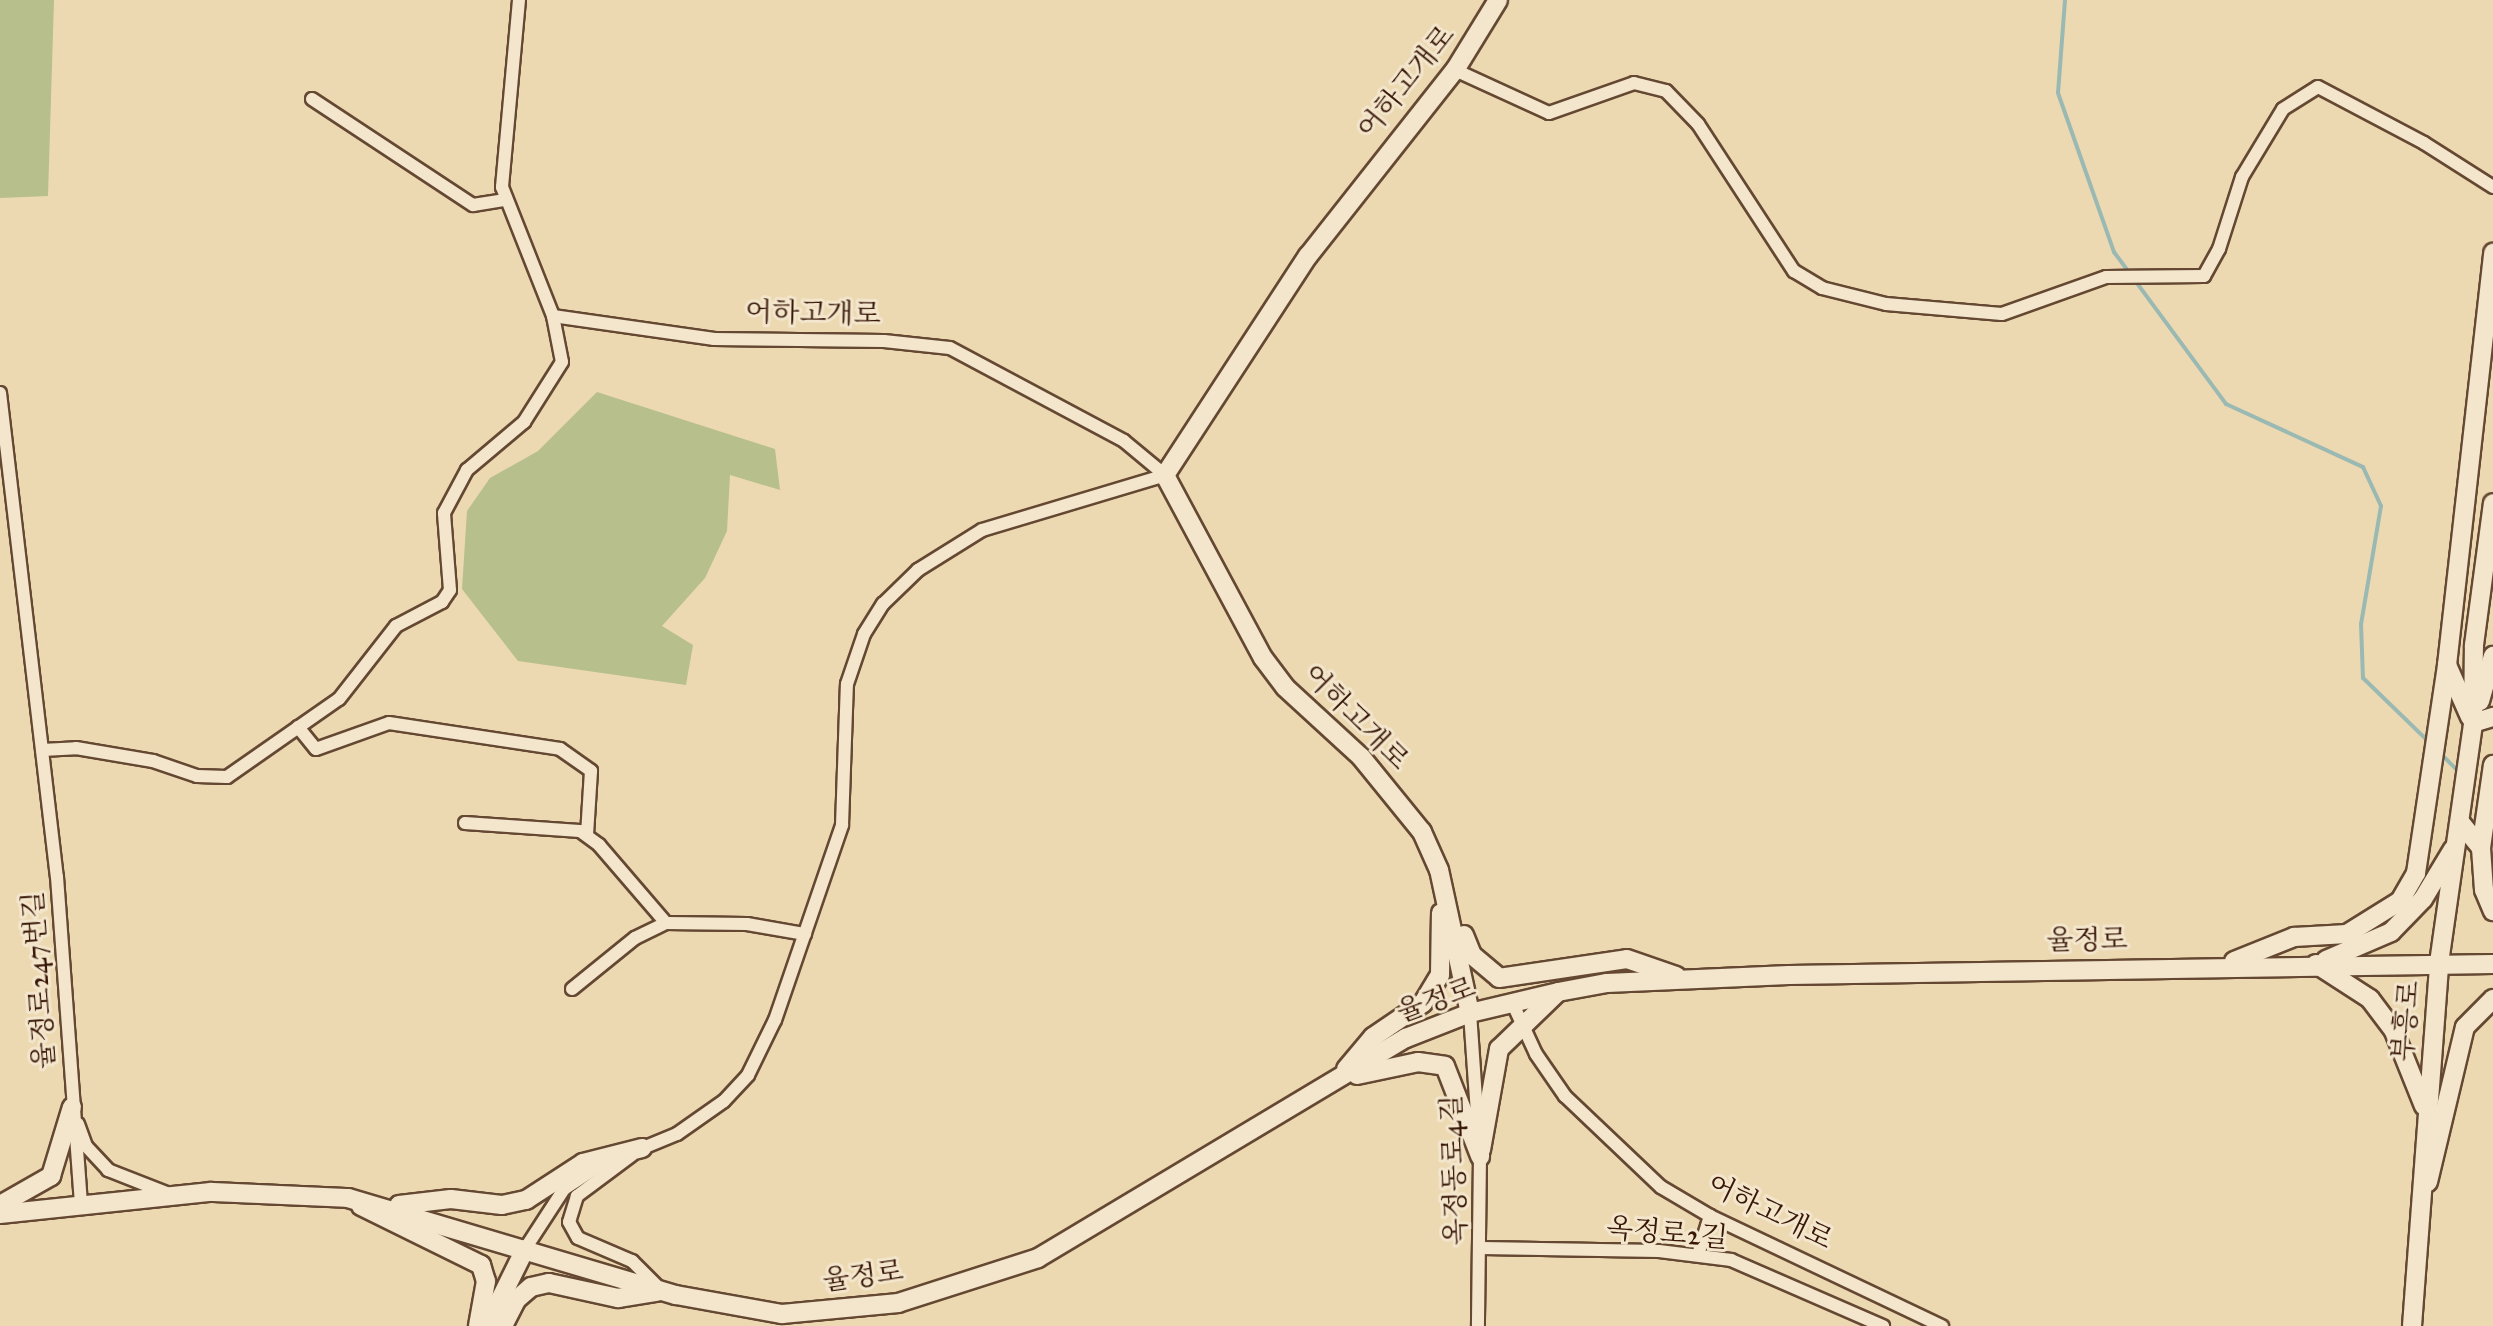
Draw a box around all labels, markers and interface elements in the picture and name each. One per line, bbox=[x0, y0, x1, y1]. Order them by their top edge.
street label: 어하고개로 bbox=[1350, 19, 1462, 145]
street label: 어하고개로 bbox=[745, 295, 881, 331]
street label: 어하고개로 bbox=[1296, 657, 1416, 777]
street label: 율정로247번길 bbox=[16, 890, 62, 1070]
street label: 율정로 bbox=[2046, 922, 2128, 958]
street label: 율정로 bbox=[1392, 970, 1480, 1030]
street label: 부흥로 bbox=[2386, 979, 2426, 1063]
street label: 옥정동로4길 bbox=[1435, 1094, 1473, 1246]
street label: 어하고개로 bbox=[1702, 1167, 1838, 1257]
street label: 옥정로2길 bbox=[1605, 1211, 1729, 1255]
street label: 율정로 bbox=[820, 1254, 906, 1298]

